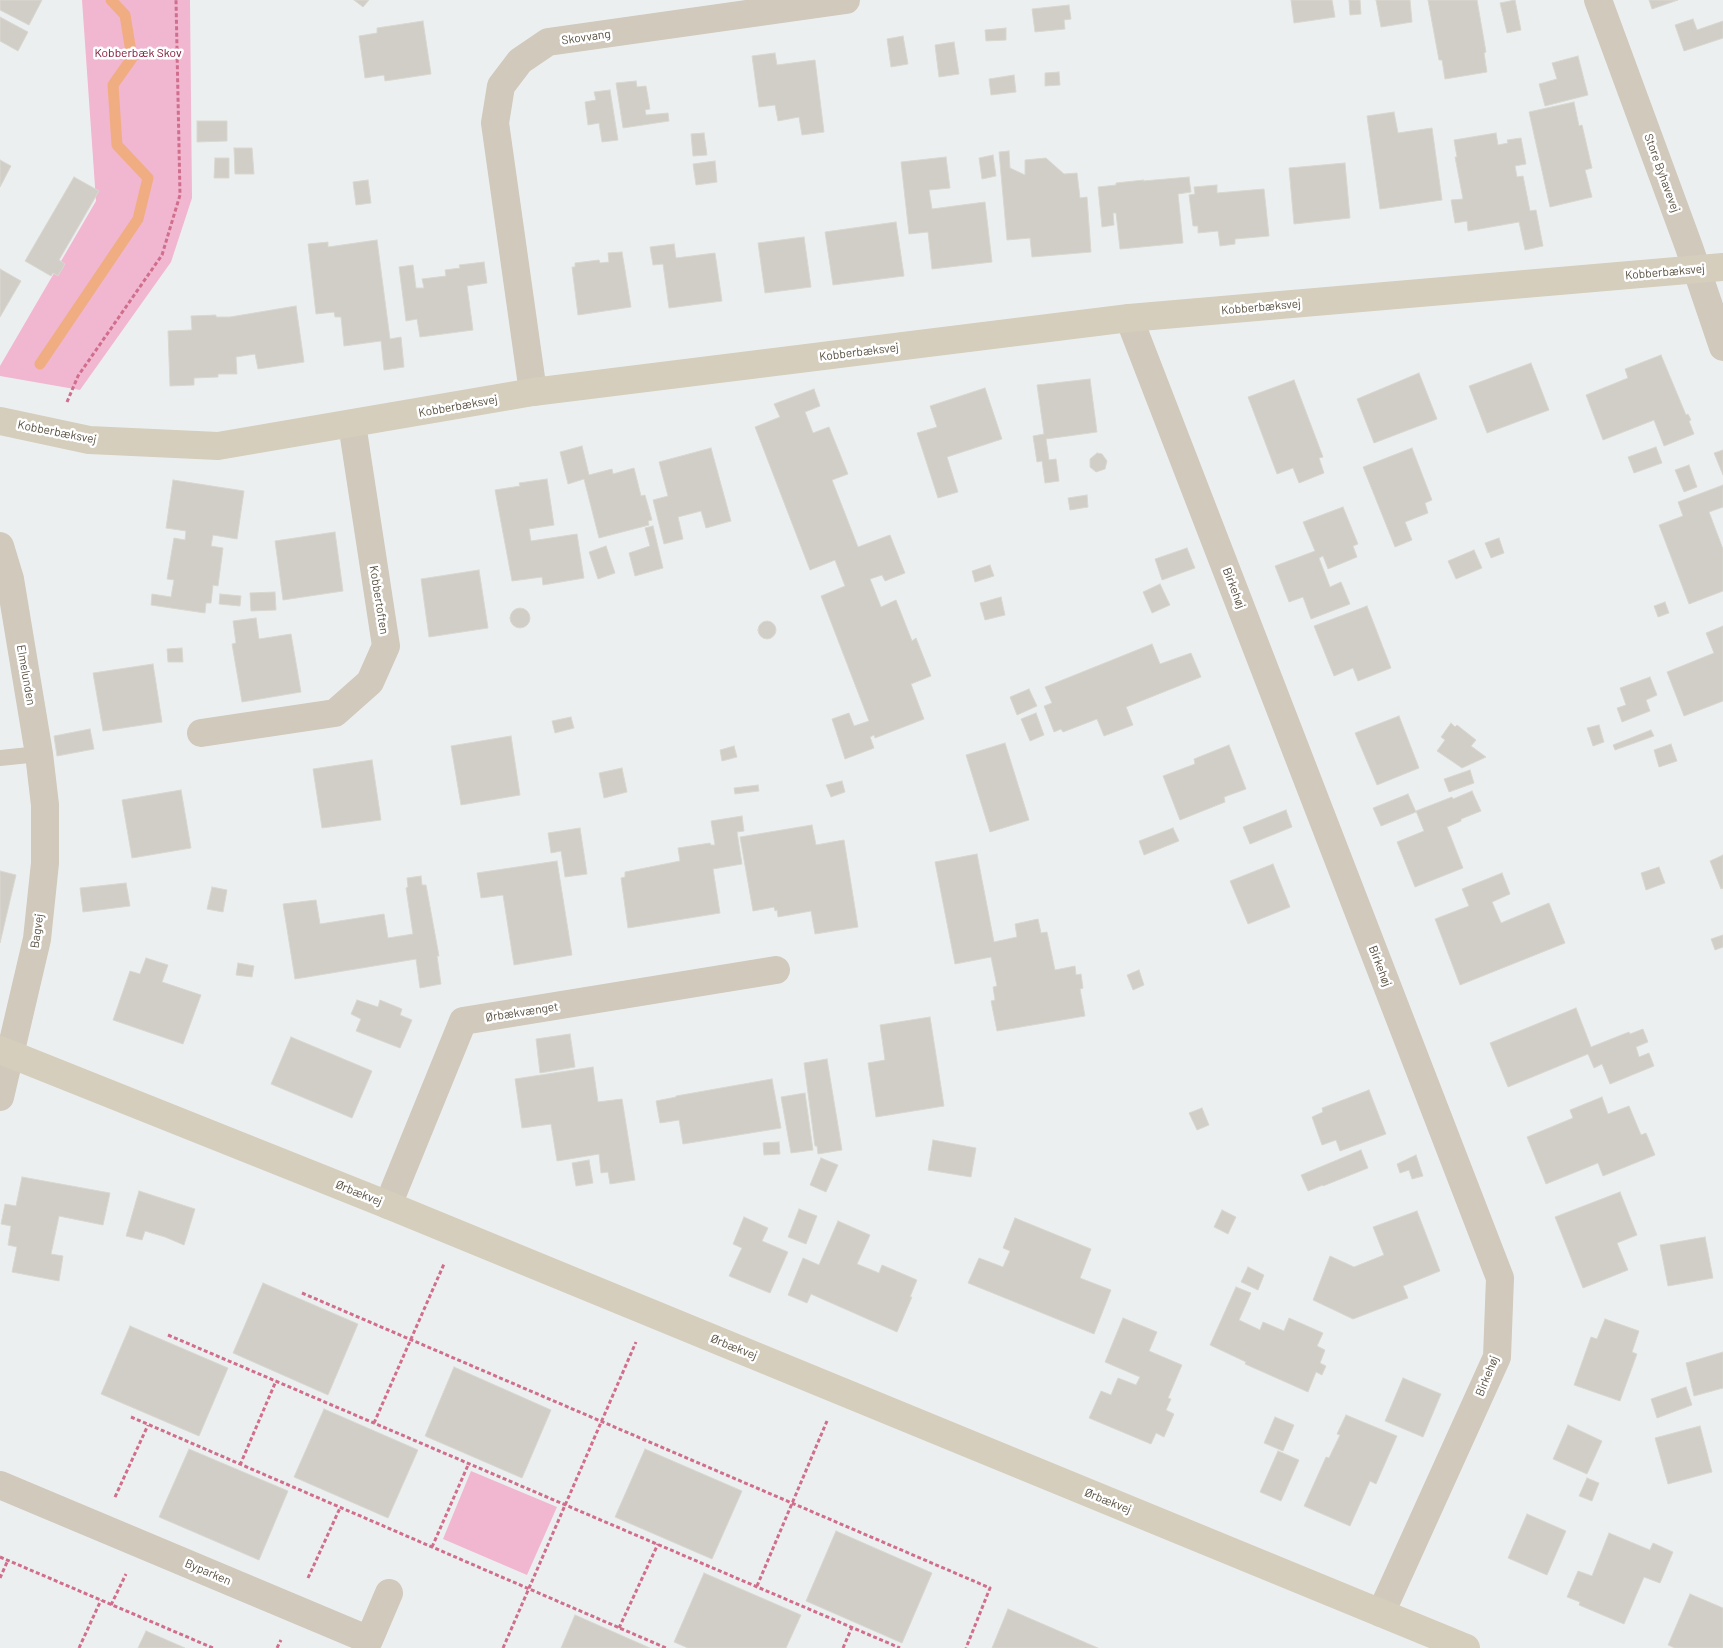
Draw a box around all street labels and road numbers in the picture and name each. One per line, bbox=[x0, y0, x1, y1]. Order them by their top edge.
street label: Skovvang bbox=[561, 26, 611, 48]
street label: Store Byhavevej bbox=[1641, 132, 1683, 214]
street label: Kobberbæksvej bbox=[1624, 261, 1706, 283]
street label: Kobberbæksvej bbox=[1220, 296, 1302, 318]
street label: Kobberbæksvej bbox=[818, 340, 900, 364]
street label: Kobberbæksvej bbox=[417, 392, 499, 420]
street label: Kobberbæksvej bbox=[16, 417, 98, 447]
street label: Kobbertoften bbox=[366, 564, 392, 636]
street label: Birkehøj bbox=[1220, 565, 1248, 611]
street label: Elmelunden bbox=[14, 644, 38, 706]
street label: Bagvej bbox=[27, 913, 47, 949]
street label: Birkehøj bbox=[1366, 943, 1394, 989]
street label: Ørbækvænget bbox=[485, 999, 559, 1025]
street label: Ørbækvej bbox=[333, 1177, 385, 1209]
street label: Ørbækvej bbox=[708, 1331, 760, 1363]
street label: Birkehøj bbox=[1472, 1353, 1502, 1399]
street label: Ørbækvej bbox=[1082, 1485, 1134, 1517]
street label: Byparken bbox=[183, 1556, 233, 1588]

